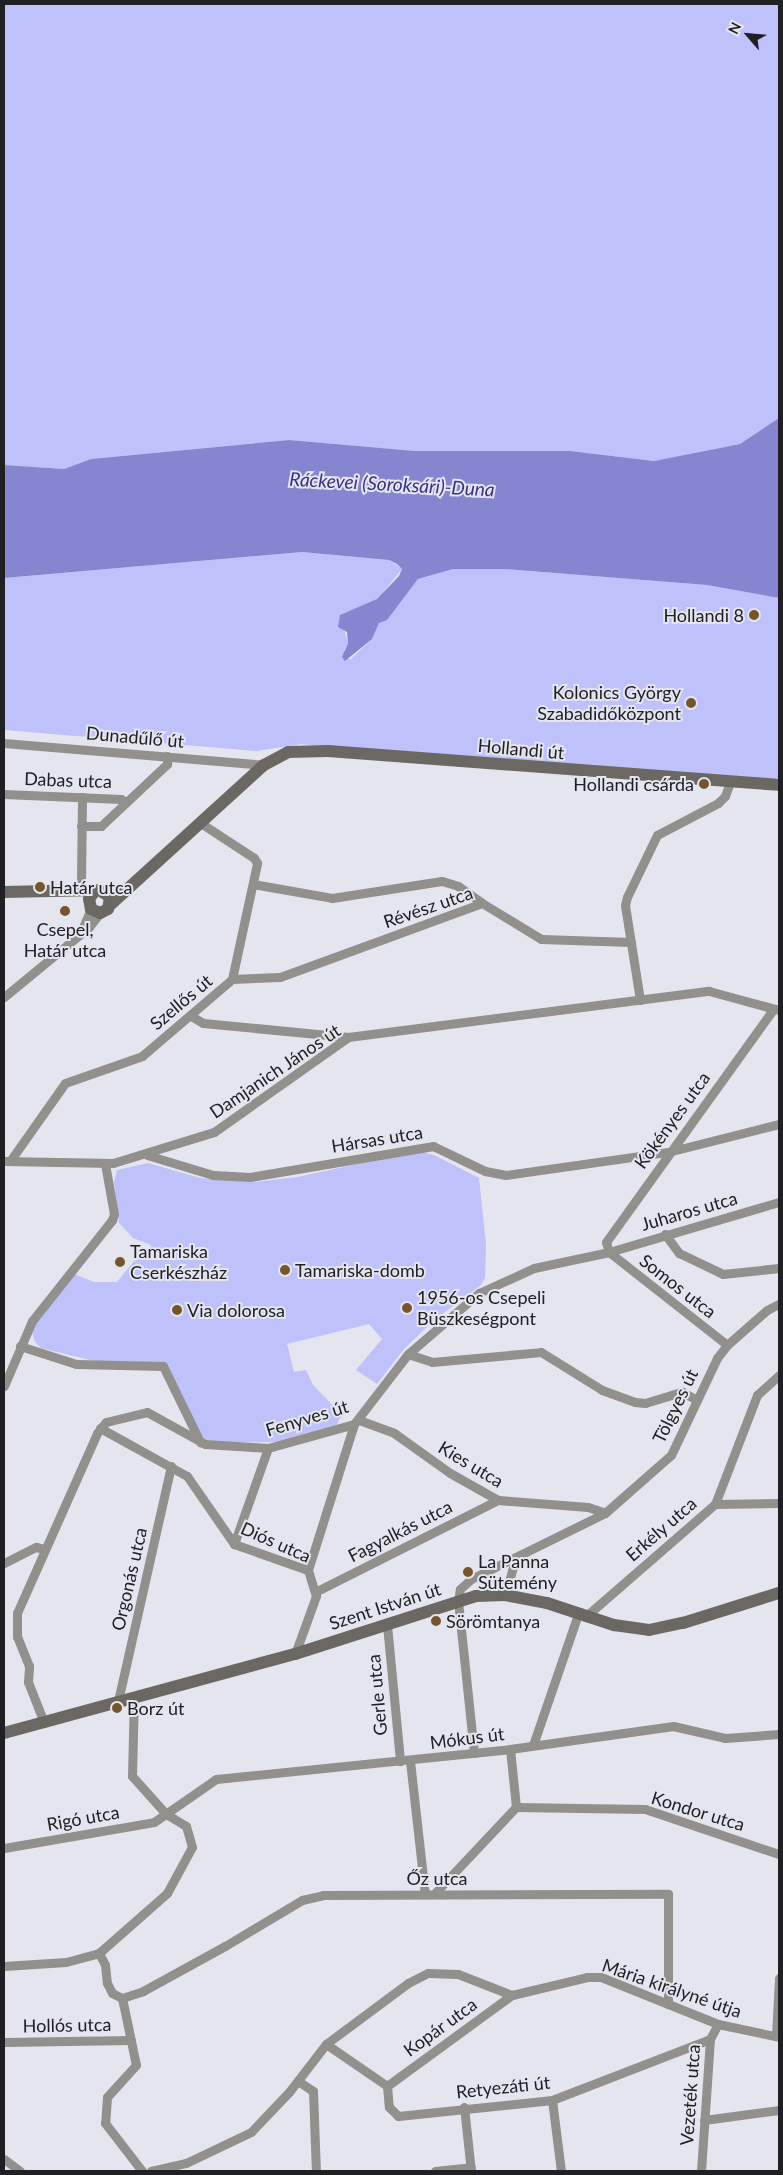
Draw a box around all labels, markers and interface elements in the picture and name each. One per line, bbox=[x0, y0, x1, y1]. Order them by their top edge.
north arrow bbox=[723, 10, 773, 60]
text: N bbox=[724, 19, 744, 37]
water label: Ráckevei (Soroksári)-Duna bbox=[289, 467, 495, 501]
place label: Hollandi 8 bbox=[663, 604, 744, 626]
marker: Hollandi 8 bbox=[748, 609, 760, 621]
place label: Kolonics György Szabadidőközpont bbox=[537, 682, 681, 724]
marker: Kolonics György Szabadidőközpont bbox=[685, 697, 697, 709]
street label: Dunadűlő út bbox=[85, 722, 185, 752]
street label: Hollandi út bbox=[477, 734, 565, 764]
street label: Dabas utca bbox=[24, 768, 112, 792]
place label: Hollandi csárda bbox=[573, 773, 694, 795]
marker: Hollandi csárda bbox=[698, 778, 710, 790]
place label: Határ utca bbox=[50, 876, 133, 898]
marker: Határ utca bbox=[34, 881, 46, 893]
street label: Révész utca bbox=[380, 882, 476, 932]
marker: Csepel, Határ utca bbox=[59, 905, 71, 917]
place label: Csepel, Határ utca bbox=[24, 919, 106, 962]
street label: Szellős út bbox=[146, 970, 216, 1034]
street label: Damjanich János út bbox=[205, 1019, 345, 1123]
street label: Kökényes utca bbox=[630, 1067, 714, 1173]
street label: Hársas utca bbox=[330, 1121, 424, 1157]
street label: Juharos utca bbox=[638, 1187, 740, 1235]
place label: Tamariska Cserkészház bbox=[130, 1241, 227, 1284]
street label: Somos utca bbox=[635, 1249, 721, 1323]
marker: Tamariska Cserkészház bbox=[114, 1256, 126, 1268]
place label: Tamariska-domb bbox=[295, 1259, 425, 1281]
marker: Tamariska-domb bbox=[279, 1264, 291, 1276]
place label: 1956-os Csepeli Büszkeségpont bbox=[417, 1287, 546, 1330]
place label: Via dolorosa bbox=[187, 1299, 285, 1321]
marker: 1956-os Csepeli Büszkeségpont bbox=[401, 1302, 413, 1314]
marker: Via dolorosa bbox=[171, 1304, 183, 1316]
street label: Tölgyes út bbox=[648, 1365, 702, 1447]
street label: Fenyves út bbox=[263, 1395, 351, 1441]
street label: Kies utca bbox=[435, 1436, 507, 1492]
street label: Erkély utca bbox=[621, 1492, 701, 1566]
street label: Fagyalkás utca bbox=[344, 1496, 456, 1566]
street label: Diós utca bbox=[238, 1517, 314, 1567]
street label: Orgonás utca bbox=[107, 1525, 151, 1633]
place label: La Panna Sütemény bbox=[478, 1551, 557, 1594]
marker: La Panna Sütemény bbox=[462, 1566, 474, 1578]
street label: Szent István út bbox=[326, 1578, 444, 1634]
place label: Sörömtanya bbox=[446, 1610, 540, 1632]
marker: Sörömtanya bbox=[430, 1615, 442, 1627]
street label: Gerle utca bbox=[363, 1653, 391, 1737]
place label: Borz út bbox=[127, 1697, 184, 1719]
marker: Borz út bbox=[111, 1702, 123, 1714]
street label: Mókus út bbox=[429, 1723, 505, 1753]
street label: Kondor utca bbox=[648, 1787, 748, 1835]
street label: Rigó utca bbox=[45, 1801, 121, 1835]
street label: Őz utca bbox=[407, 1867, 467, 1889]
street label: Mária királyné útja bbox=[599, 1954, 745, 2022]
street label: Kopár utca bbox=[399, 1993, 481, 2061]
street label: Hollós utca bbox=[22, 2013, 112, 2037]
street label: Vezeték utca bbox=[676, 2044, 704, 2146]
street label: Retyezáti út bbox=[455, 2071, 551, 2103]

